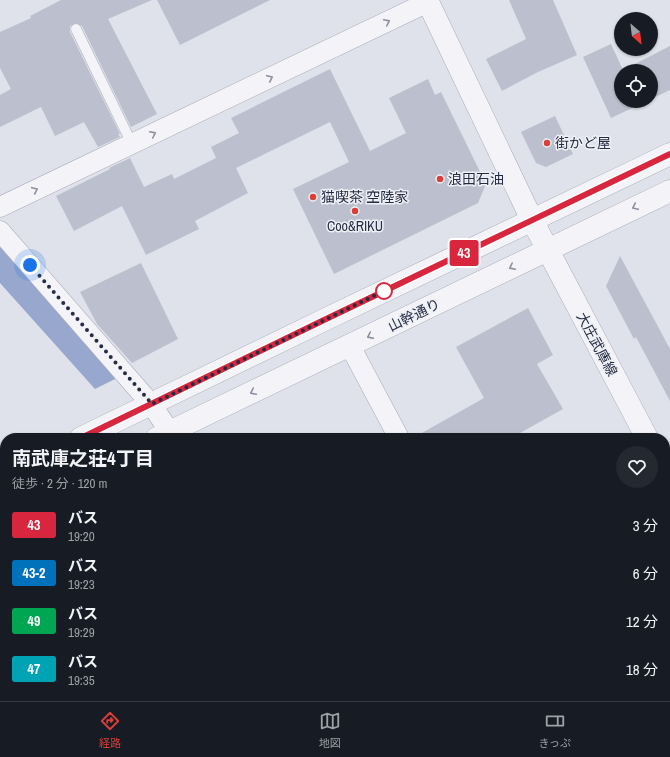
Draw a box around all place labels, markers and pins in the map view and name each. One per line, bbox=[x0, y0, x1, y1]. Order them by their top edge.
place label: 街かど屋 bbox=[555, 134, 611, 152]
marker: 街かど屋 bbox=[542, 138, 552, 148]
place label: 浪田石油 bbox=[448, 170, 504, 188]
marker: 浪田石油 bbox=[435, 174, 445, 184]
place label: 猫喫茶 空陸家 bbox=[321, 188, 408, 206]
marker: 猫喫茶 空陸家 bbox=[308, 192, 318, 202]
marker: Coo&RIKU bbox=[350, 206, 360, 216]
place label: Coo&RIKU bbox=[327, 217, 383, 235]
unlabelled marker bbox=[375, 282, 393, 300]

